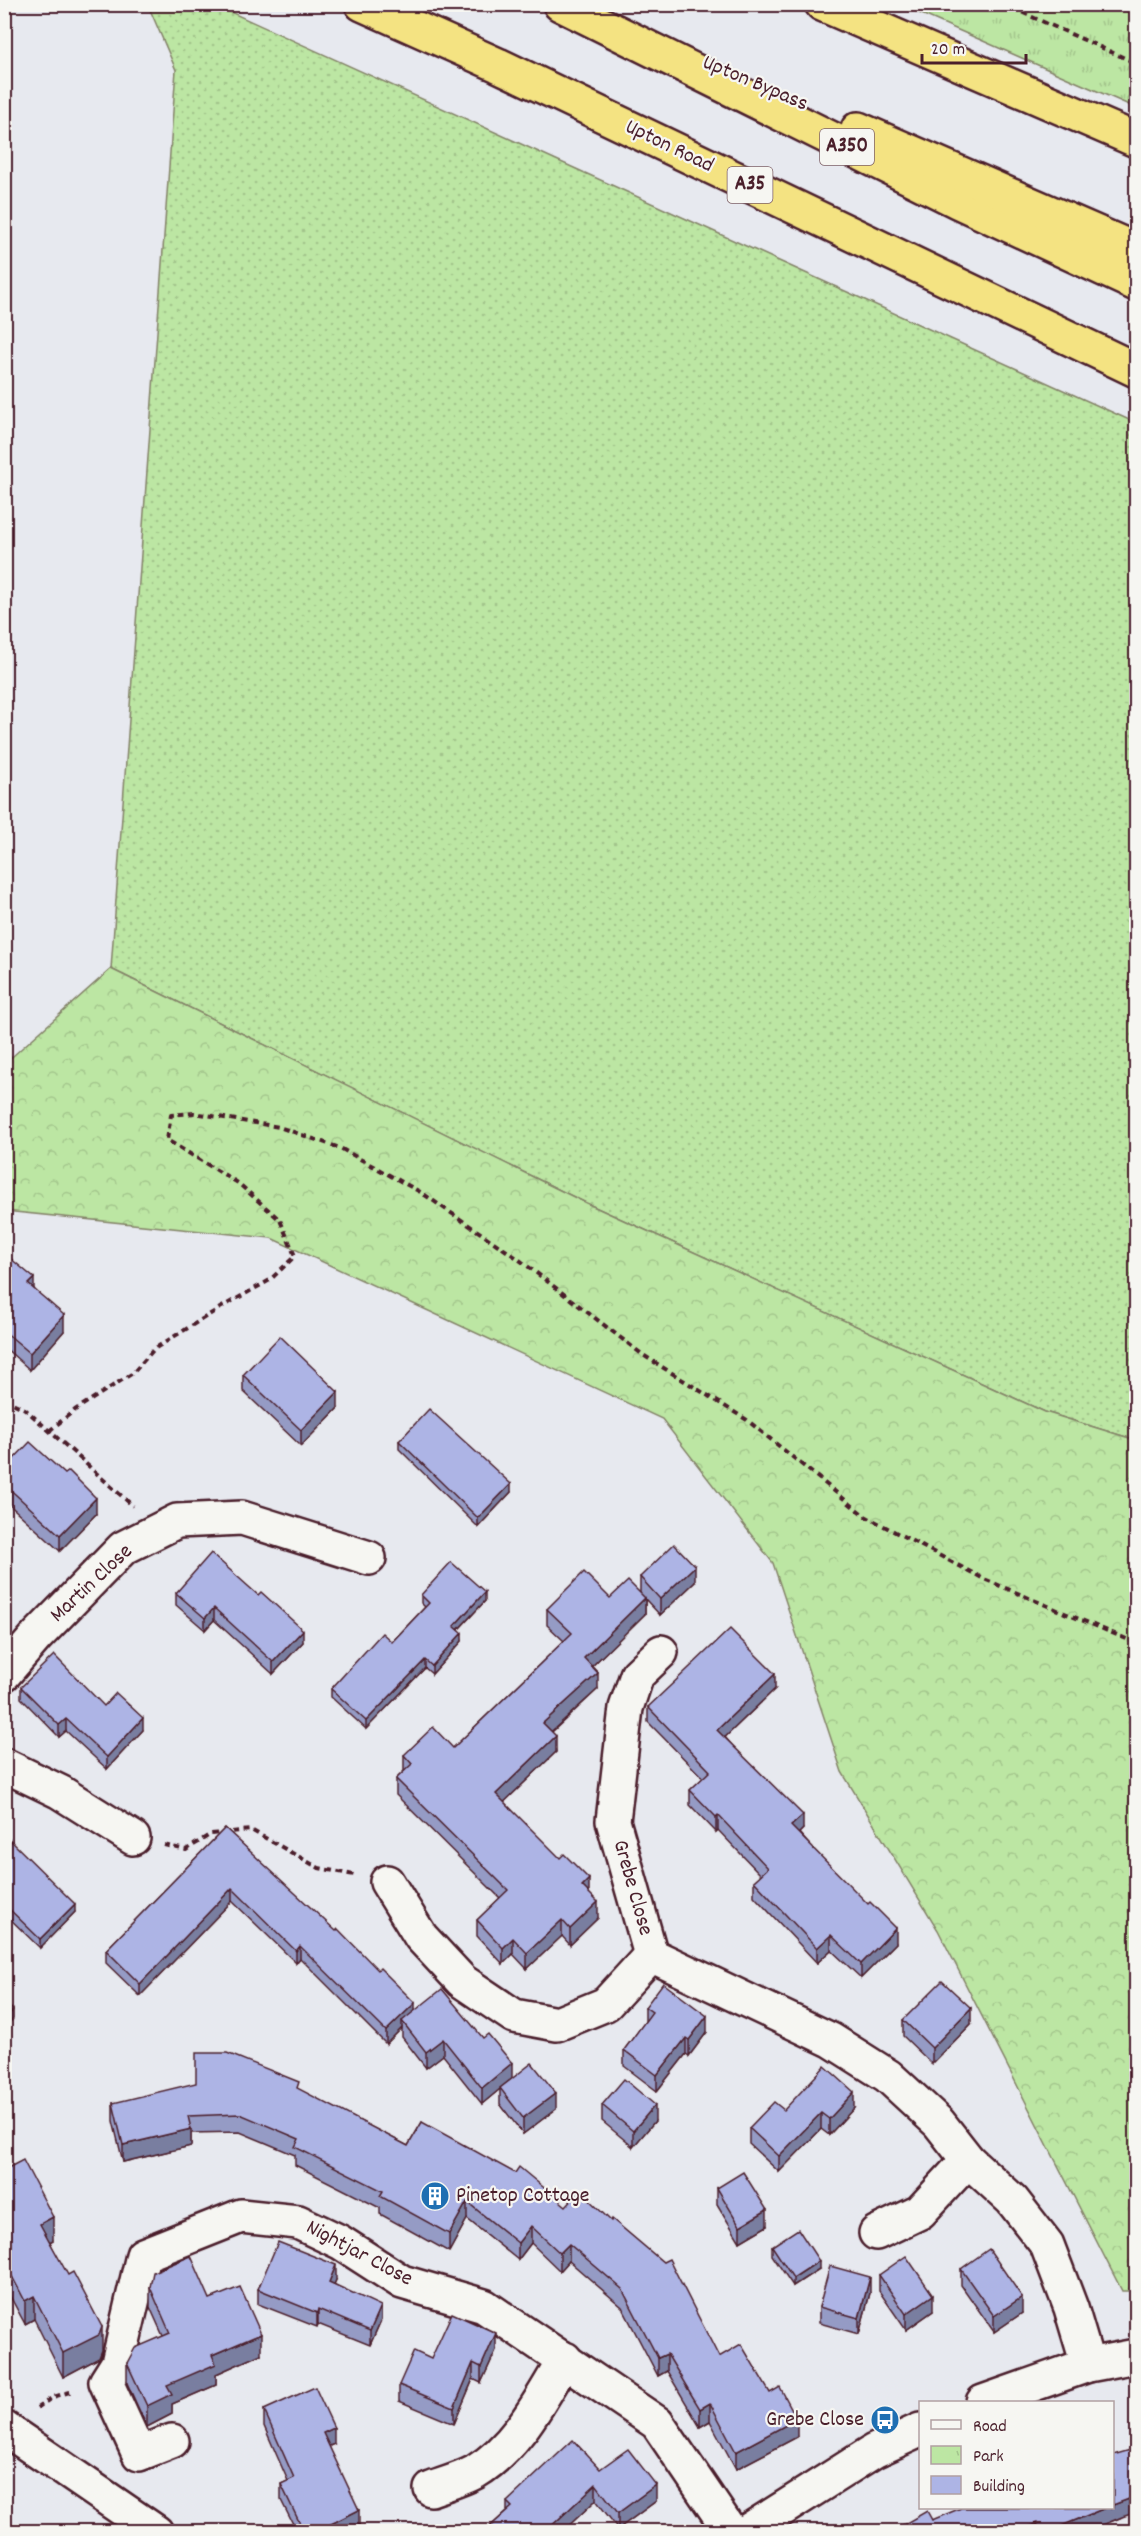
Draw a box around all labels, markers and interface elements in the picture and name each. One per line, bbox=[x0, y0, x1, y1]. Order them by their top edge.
scale bar bbox=[922, 27, 1026, 65]
text: 20 m bbox=[931, 38, 965, 63]
street label: Upton Bypass bbox=[697, 48, 813, 120]
street label: Upton Road bbox=[620, 112, 718, 182]
road number: A350 bbox=[820, 129, 874, 165]
road number: A35 bbox=[728, 167, 772, 203]
street label: Martin Close bbox=[44, 1537, 140, 1631]
street label: Grebe Close bbox=[604, 1837, 660, 1939]
building icon: Pinetop Cottage bbox=[419, 2180, 451, 2212]
place label: Pinetop Cottage bbox=[456, 2181, 589, 2212]
street label: Nightjar Close bbox=[300, 2213, 418, 2295]
legend bbox=[919, 2401, 1114, 2509]
bus stop icon: Grebe Close bbox=[869, 2404, 901, 2436]
place label: Grebe Close bbox=[766, 2405, 864, 2436]
text: Road bbox=[973, 2415, 1007, 2440]
text: Park bbox=[973, 2445, 1004, 2470]
text: Building bbox=[973, 2475, 1025, 2500]

